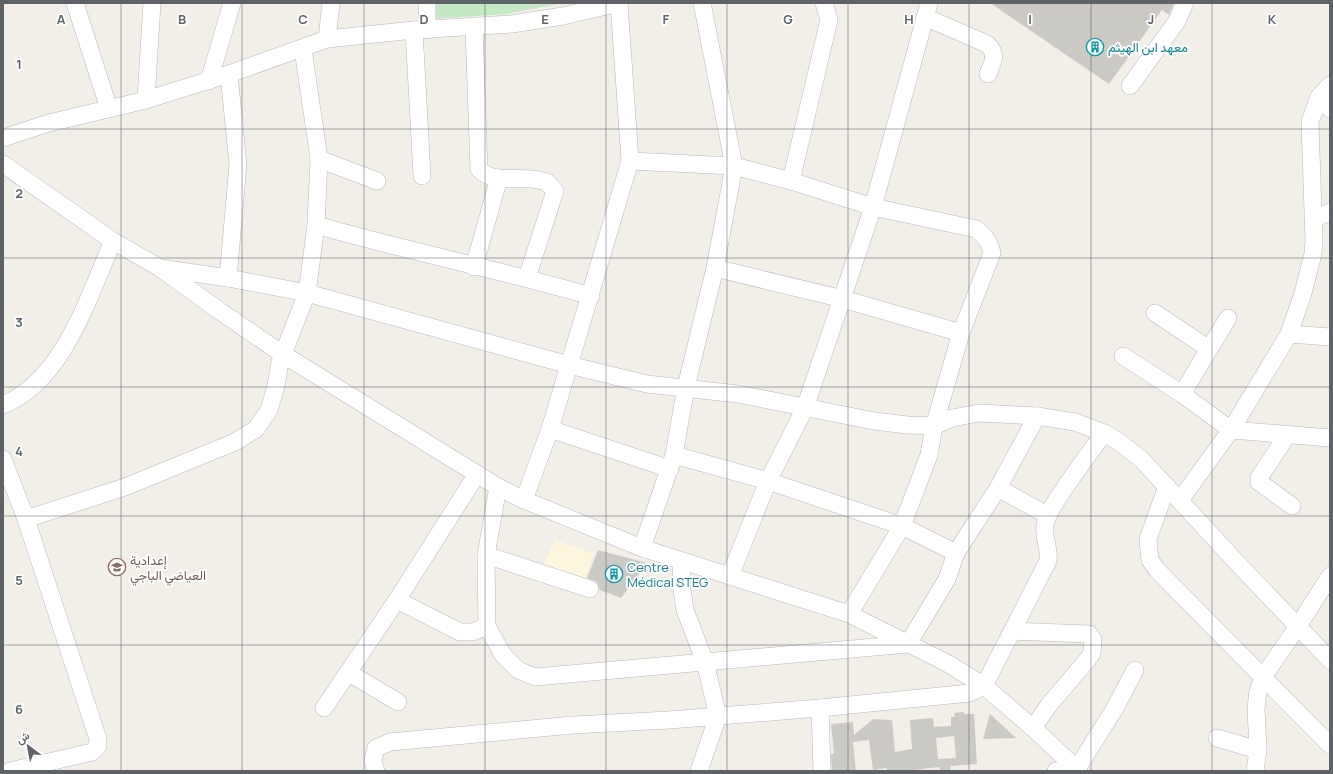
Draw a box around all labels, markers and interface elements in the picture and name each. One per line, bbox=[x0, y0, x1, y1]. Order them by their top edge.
text: A bbox=[57, 10, 66, 28]
text: B bbox=[178, 10, 186, 28]
text: C bbox=[298, 10, 308, 28]
text: D bbox=[419, 10, 429, 28]
text: E bbox=[541, 10, 549, 28]
text: F bbox=[663, 10, 670, 28]
text: G bbox=[783, 10, 793, 28]
text: H bbox=[904, 10, 914, 28]
text: I bbox=[1028, 10, 1032, 28]
text: J bbox=[1148, 10, 1154, 28]
text: K bbox=[1268, 10, 1277, 28]
building icon: معهد ابن الهيثم bbox=[1085, 37, 1105, 57]
place label: معهد ابن الهيثم bbox=[1108, 38, 1188, 56]
text: 1 bbox=[16, 55, 22, 73]
text: 2 bbox=[15, 184, 23, 202]
text: 3 bbox=[15, 313, 23, 331]
text: 4 bbox=[15, 442, 23, 460]
place label: إعدادية العياضي الباجي bbox=[130, 551, 206, 586]
school or university icon: إعدادية العياضي الباجي bbox=[107, 557, 127, 577]
place label: Centre Médical STEG bbox=[627, 558, 708, 591]
building icon: Centre Médical STEG bbox=[604, 564, 624, 584]
text: 5 bbox=[15, 571, 23, 589]
text: 6 bbox=[15, 700, 23, 718]
north arrow bbox=[8, 726, 48, 766]
text: ش bbox=[13, 727, 32, 747]

